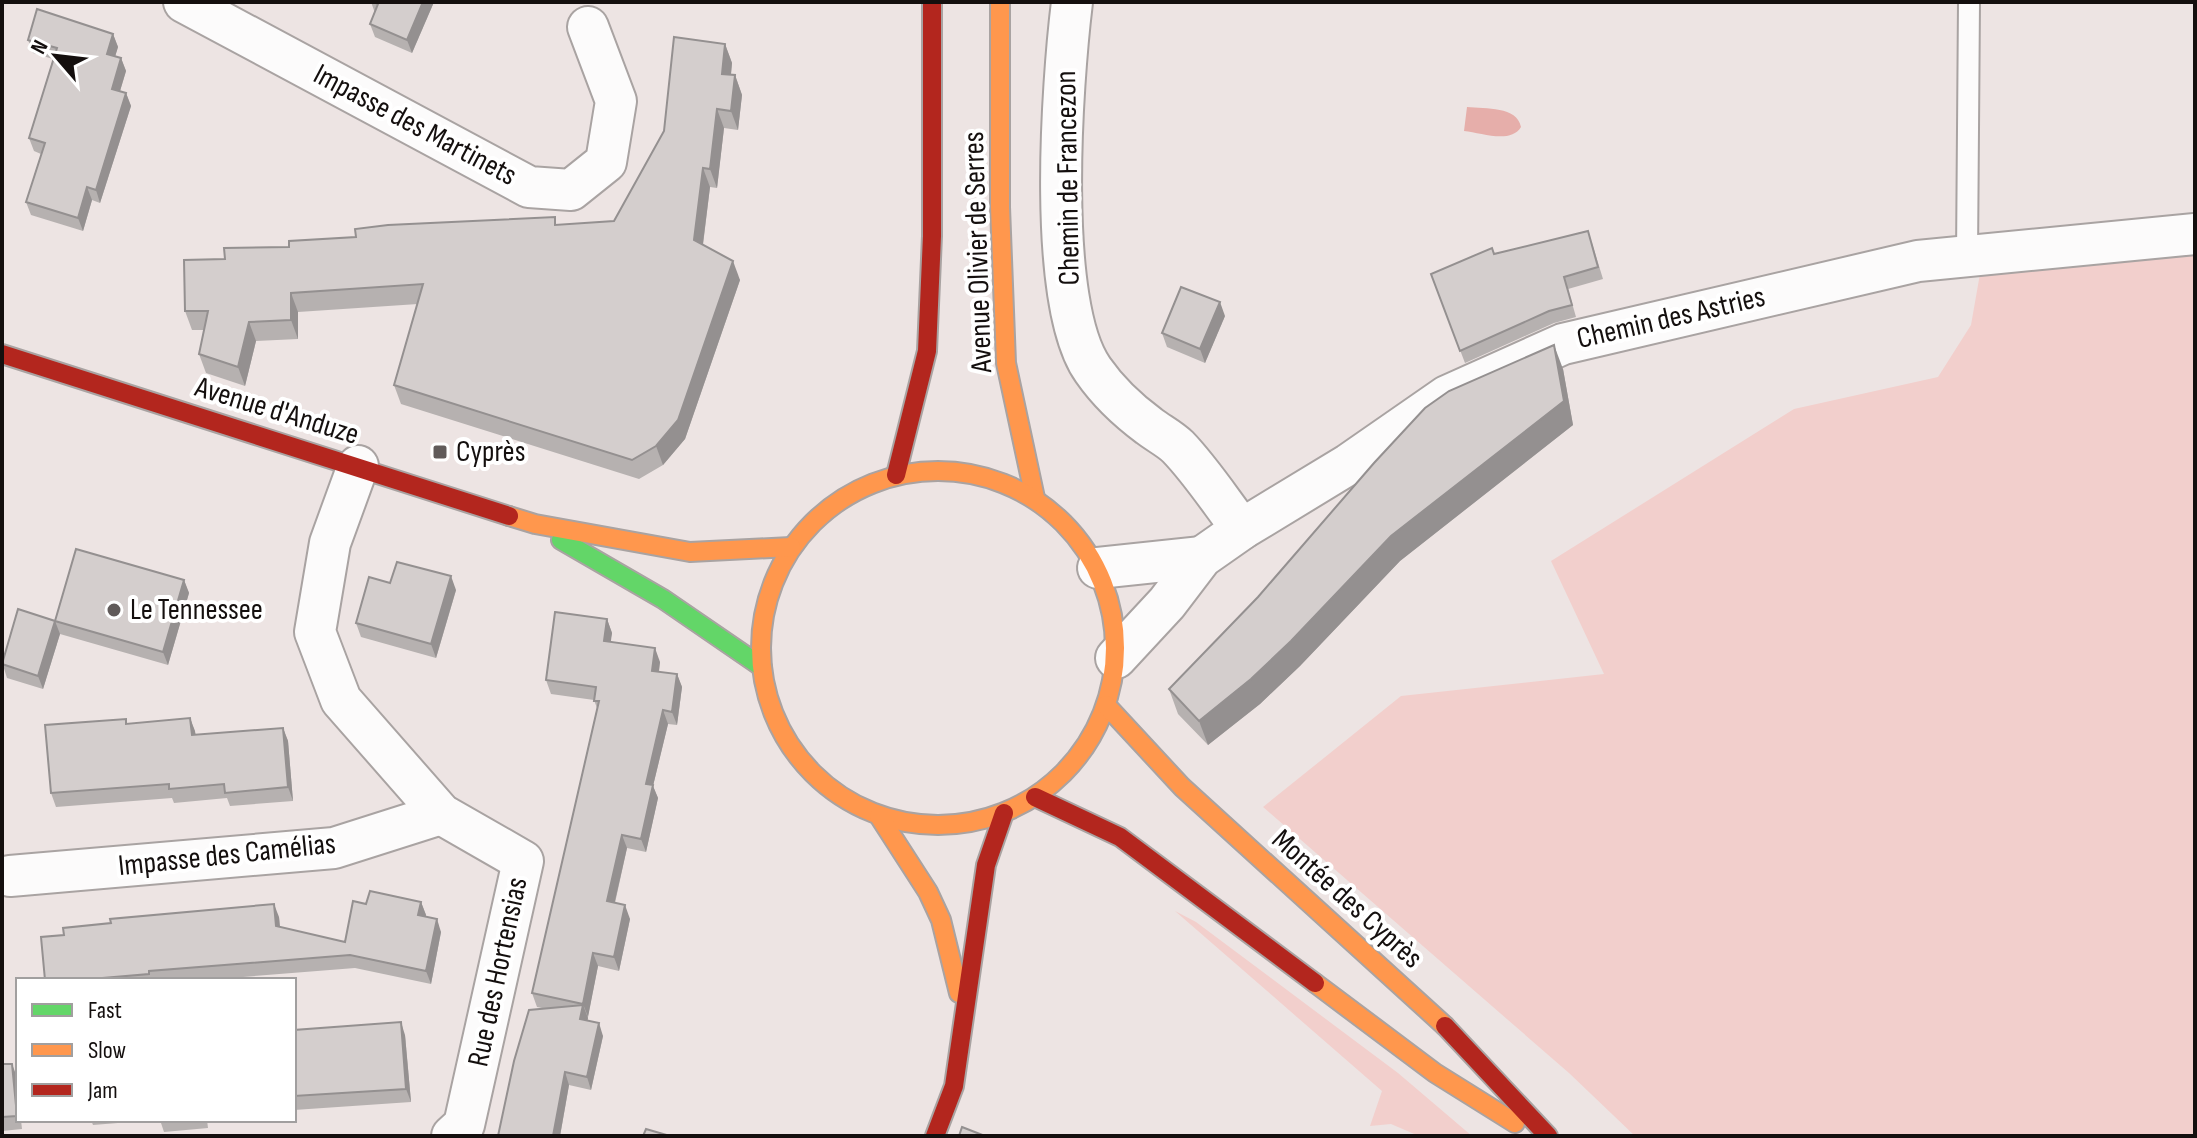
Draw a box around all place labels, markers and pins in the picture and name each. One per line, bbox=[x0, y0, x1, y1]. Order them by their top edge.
place label: Cyprès bbox=[456, 434, 525, 470]
marker: Cyprès bbox=[431, 443, 449, 461]
place label: Le Tennessee bbox=[130, 592, 263, 628]
marker: Le Tennessee bbox=[105, 601, 123, 619]

